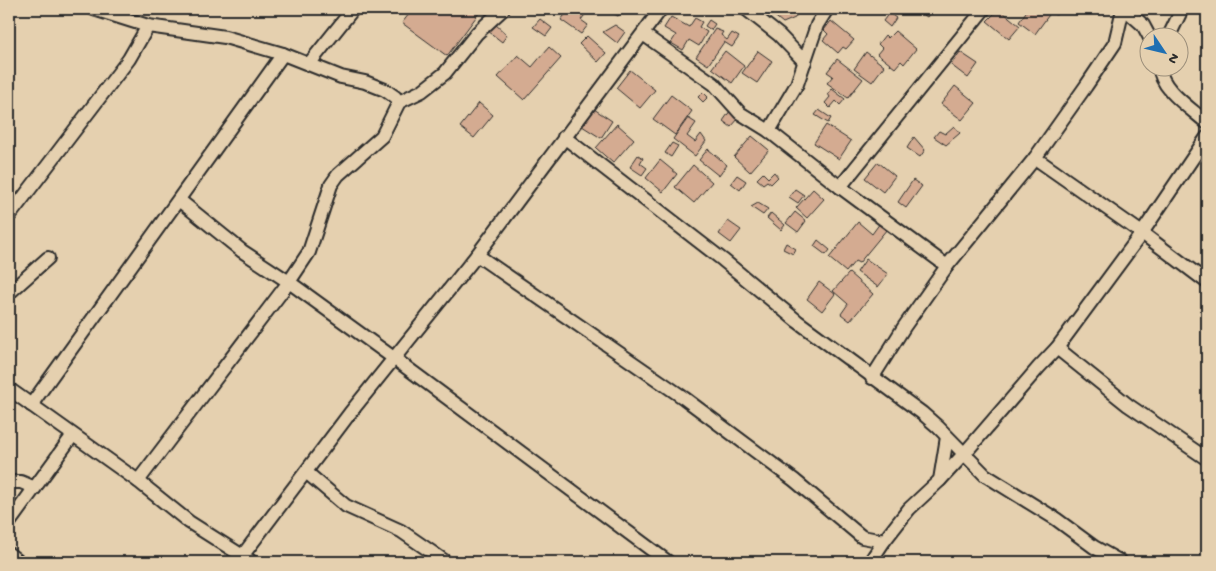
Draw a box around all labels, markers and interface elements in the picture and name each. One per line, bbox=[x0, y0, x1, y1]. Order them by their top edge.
north arrow bbox=[1138, 28, 1188, 78]
text: N bbox=[1163, 49, 1182, 67]

